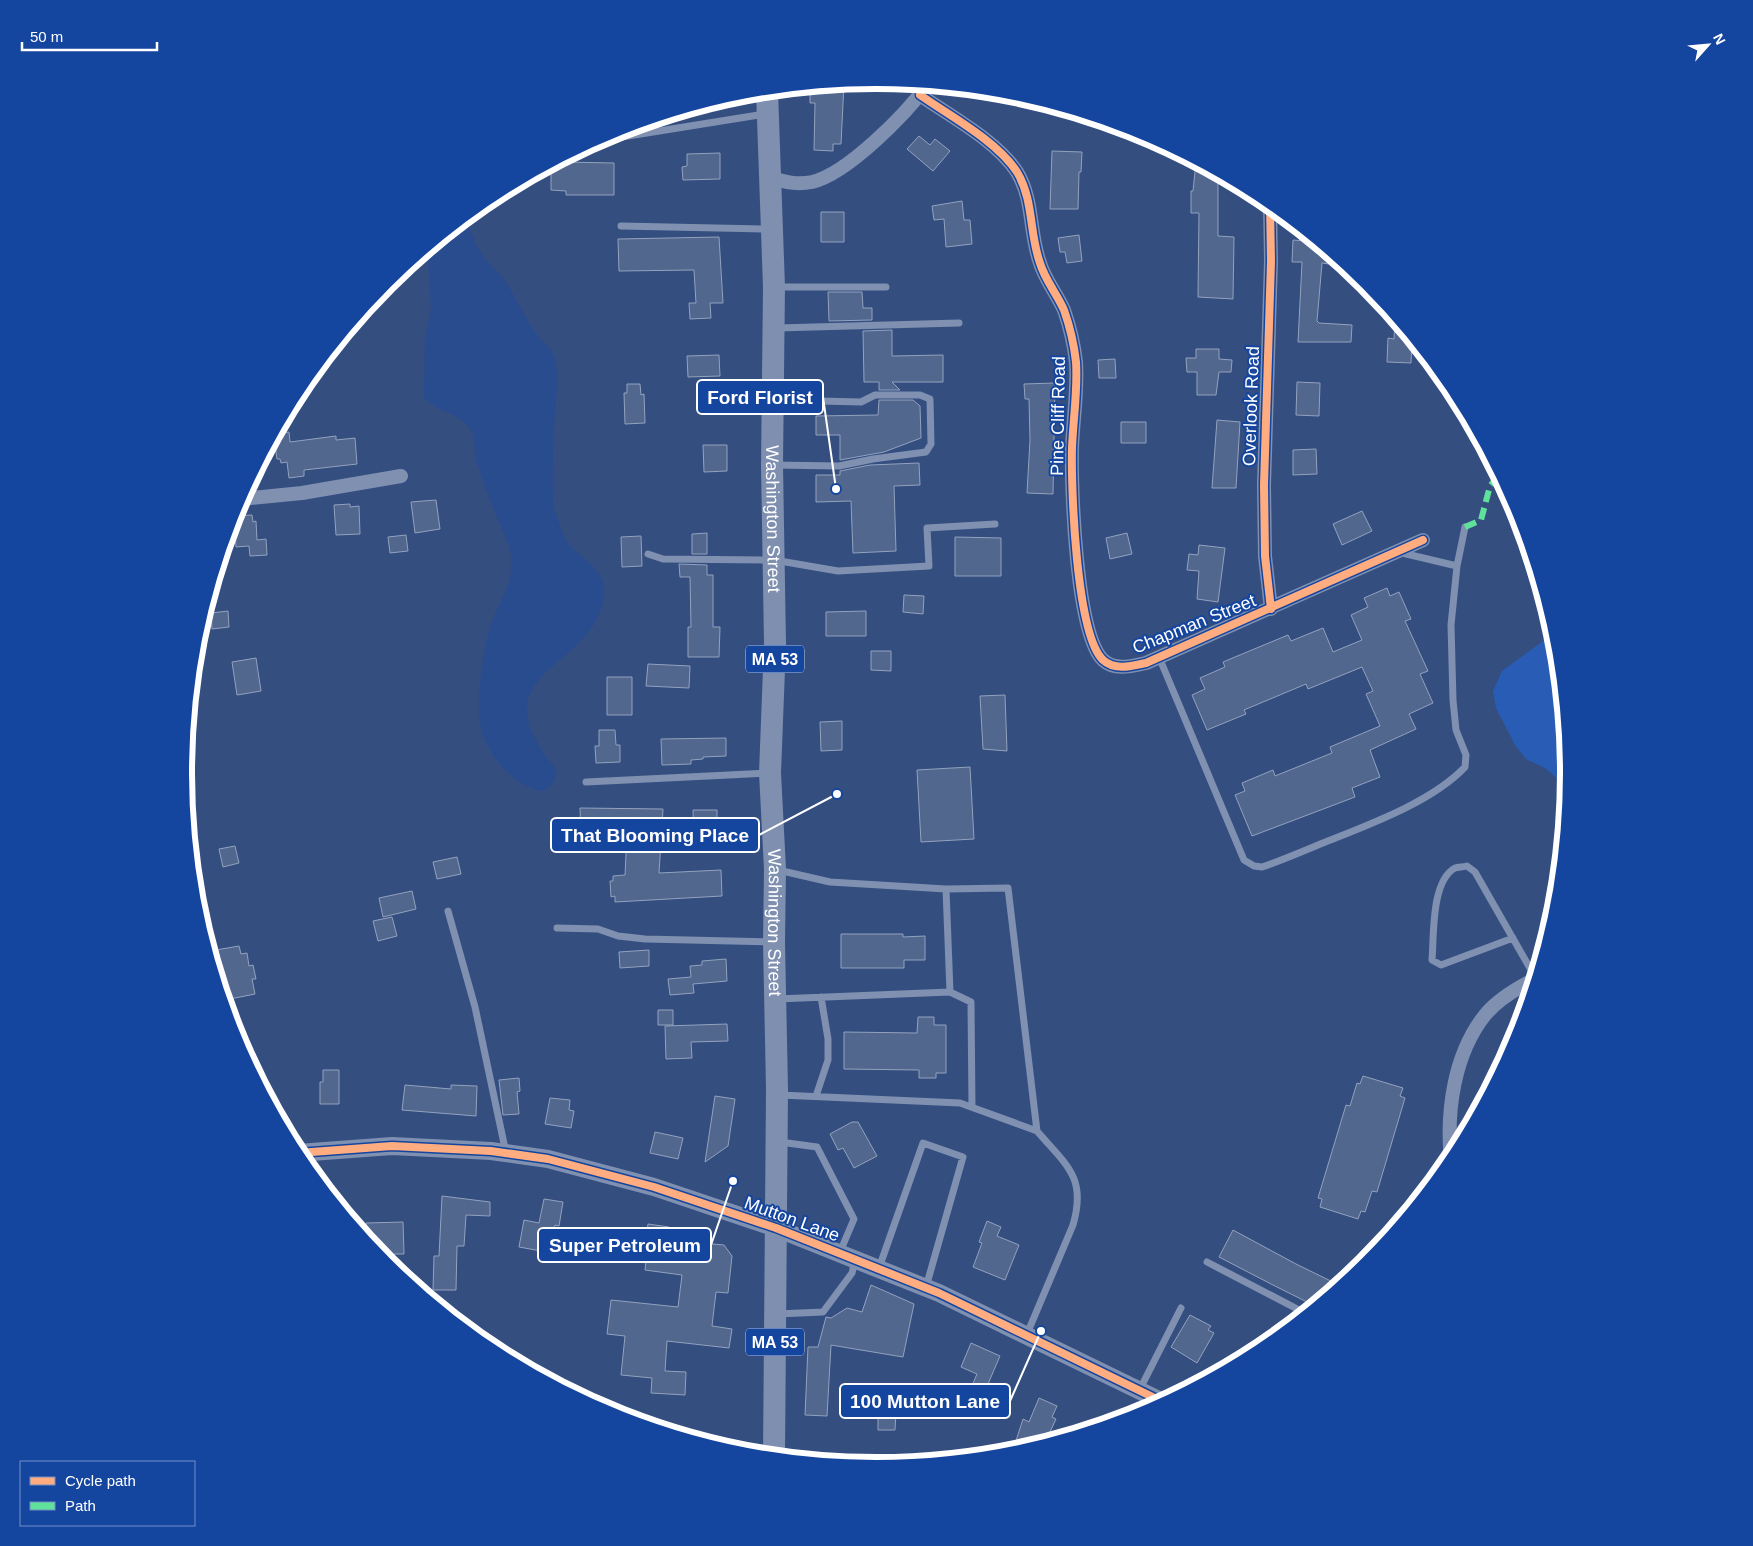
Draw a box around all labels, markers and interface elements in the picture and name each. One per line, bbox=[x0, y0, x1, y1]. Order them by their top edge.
scale bar bbox=[22, 20, 158, 52]
north arrow bbox=[1683, 20, 1733, 70]
text: 50 m bbox=[30, 28, 63, 45]
text: N bbox=[1710, 31, 1729, 47]
street label: Overlook Road bbox=[1239, 346, 1263, 466]
street label: Pine Cliff Road bbox=[1047, 356, 1069, 476]
callout: Ford Florist bbox=[697, 380, 823, 414]
text: Ford Florist bbox=[707, 387, 813, 408]
street label: Washington Street bbox=[762, 445, 784, 593]
street label: Chapman Street bbox=[1129, 590, 1259, 658]
road number: MA 53 bbox=[746, 646, 804, 672]
callout: That Blooming Place bbox=[551, 818, 759, 852]
text: That Blooming Place bbox=[561, 825, 749, 846]
street label: Washington Street bbox=[764, 848, 785, 997]
street label: Mutton Lane bbox=[742, 1192, 842, 1246]
callout: Super Petroleum bbox=[538, 1228, 711, 1262]
text: Super Petroleum bbox=[549, 1235, 701, 1256]
road number: MA 53 bbox=[746, 1328, 804, 1355]
callout: 100 Mutton Lane bbox=[840, 1384, 1010, 1418]
text: 100 Mutton Lane bbox=[850, 1391, 1000, 1412]
legend bbox=[20, 1461, 195, 1526]
text: Cycle path bbox=[65, 1472, 136, 1489]
text: Path bbox=[65, 1497, 96, 1514]

